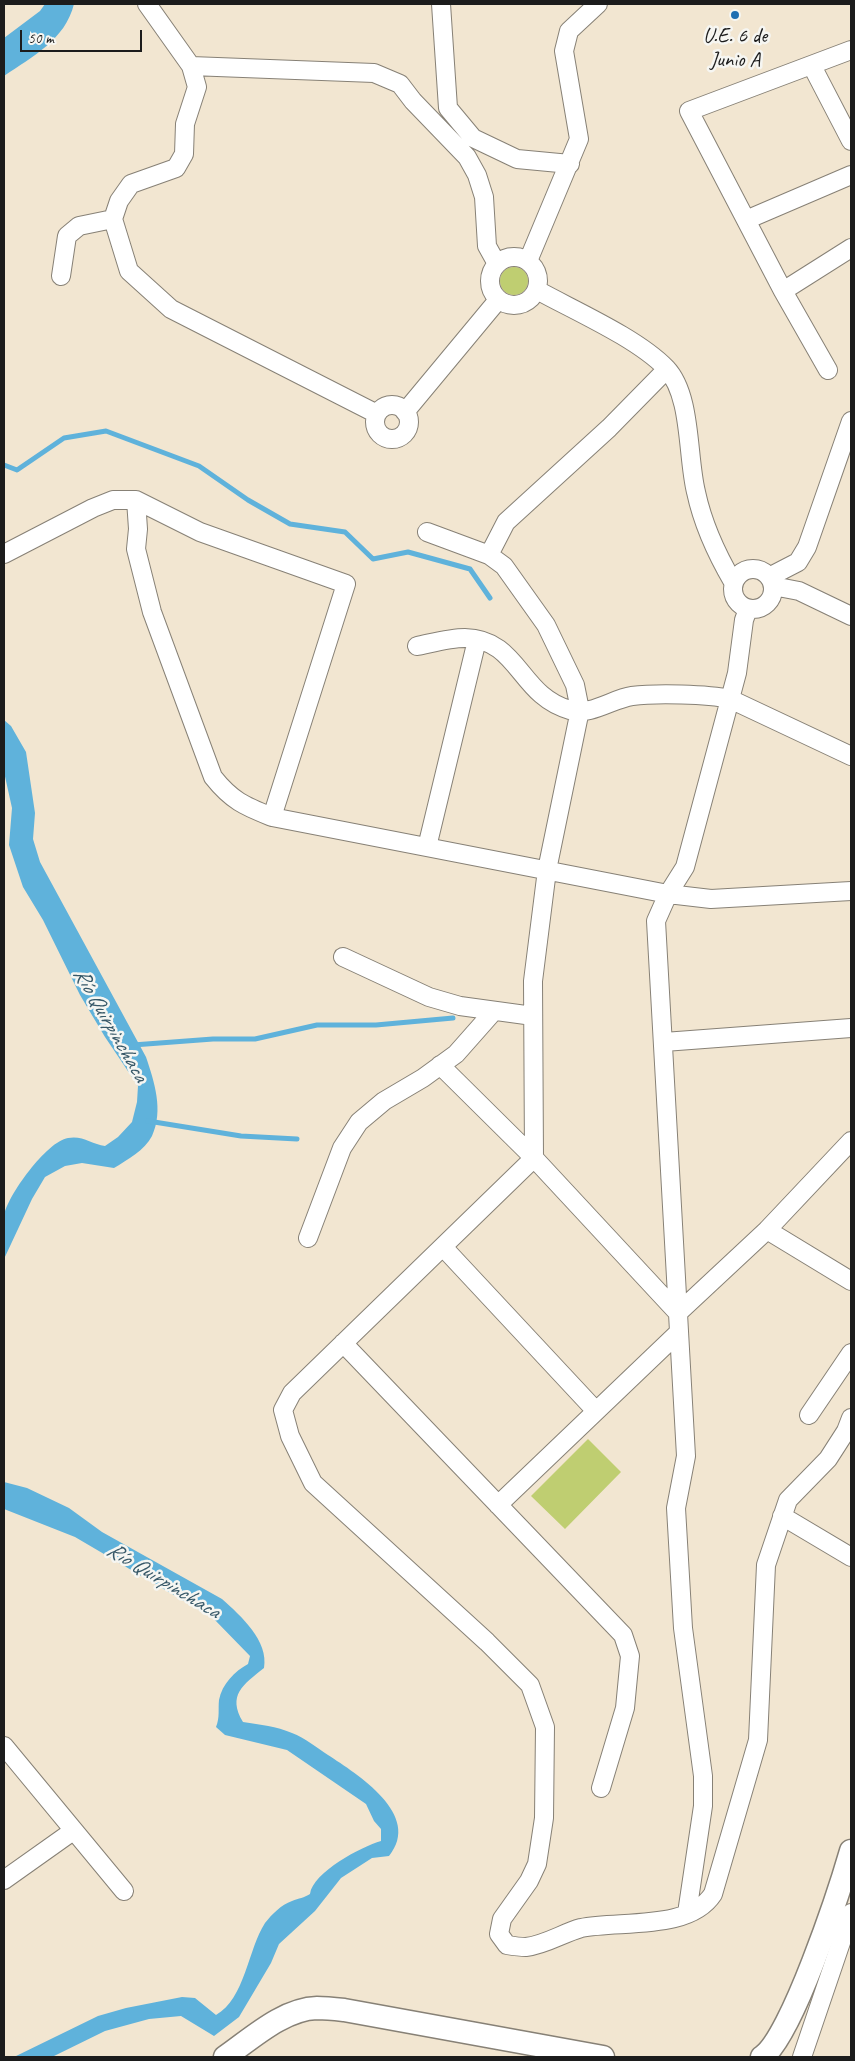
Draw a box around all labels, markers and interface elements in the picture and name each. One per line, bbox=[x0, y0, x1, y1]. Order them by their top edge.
marker: U.E. 6 de Junio A bbox=[729, 9, 741, 21]
scale bar bbox=[22, 20, 145, 52]
place label: U.E. 6 de Junio A bbox=[703, 23, 767, 73]
text: 50 m bbox=[28, 29, 54, 48]
water label: Río Quirpinchaca bbox=[67, 963, 153, 1087]
water label: Río Quirpinchaca bbox=[102, 1537, 224, 1625]

